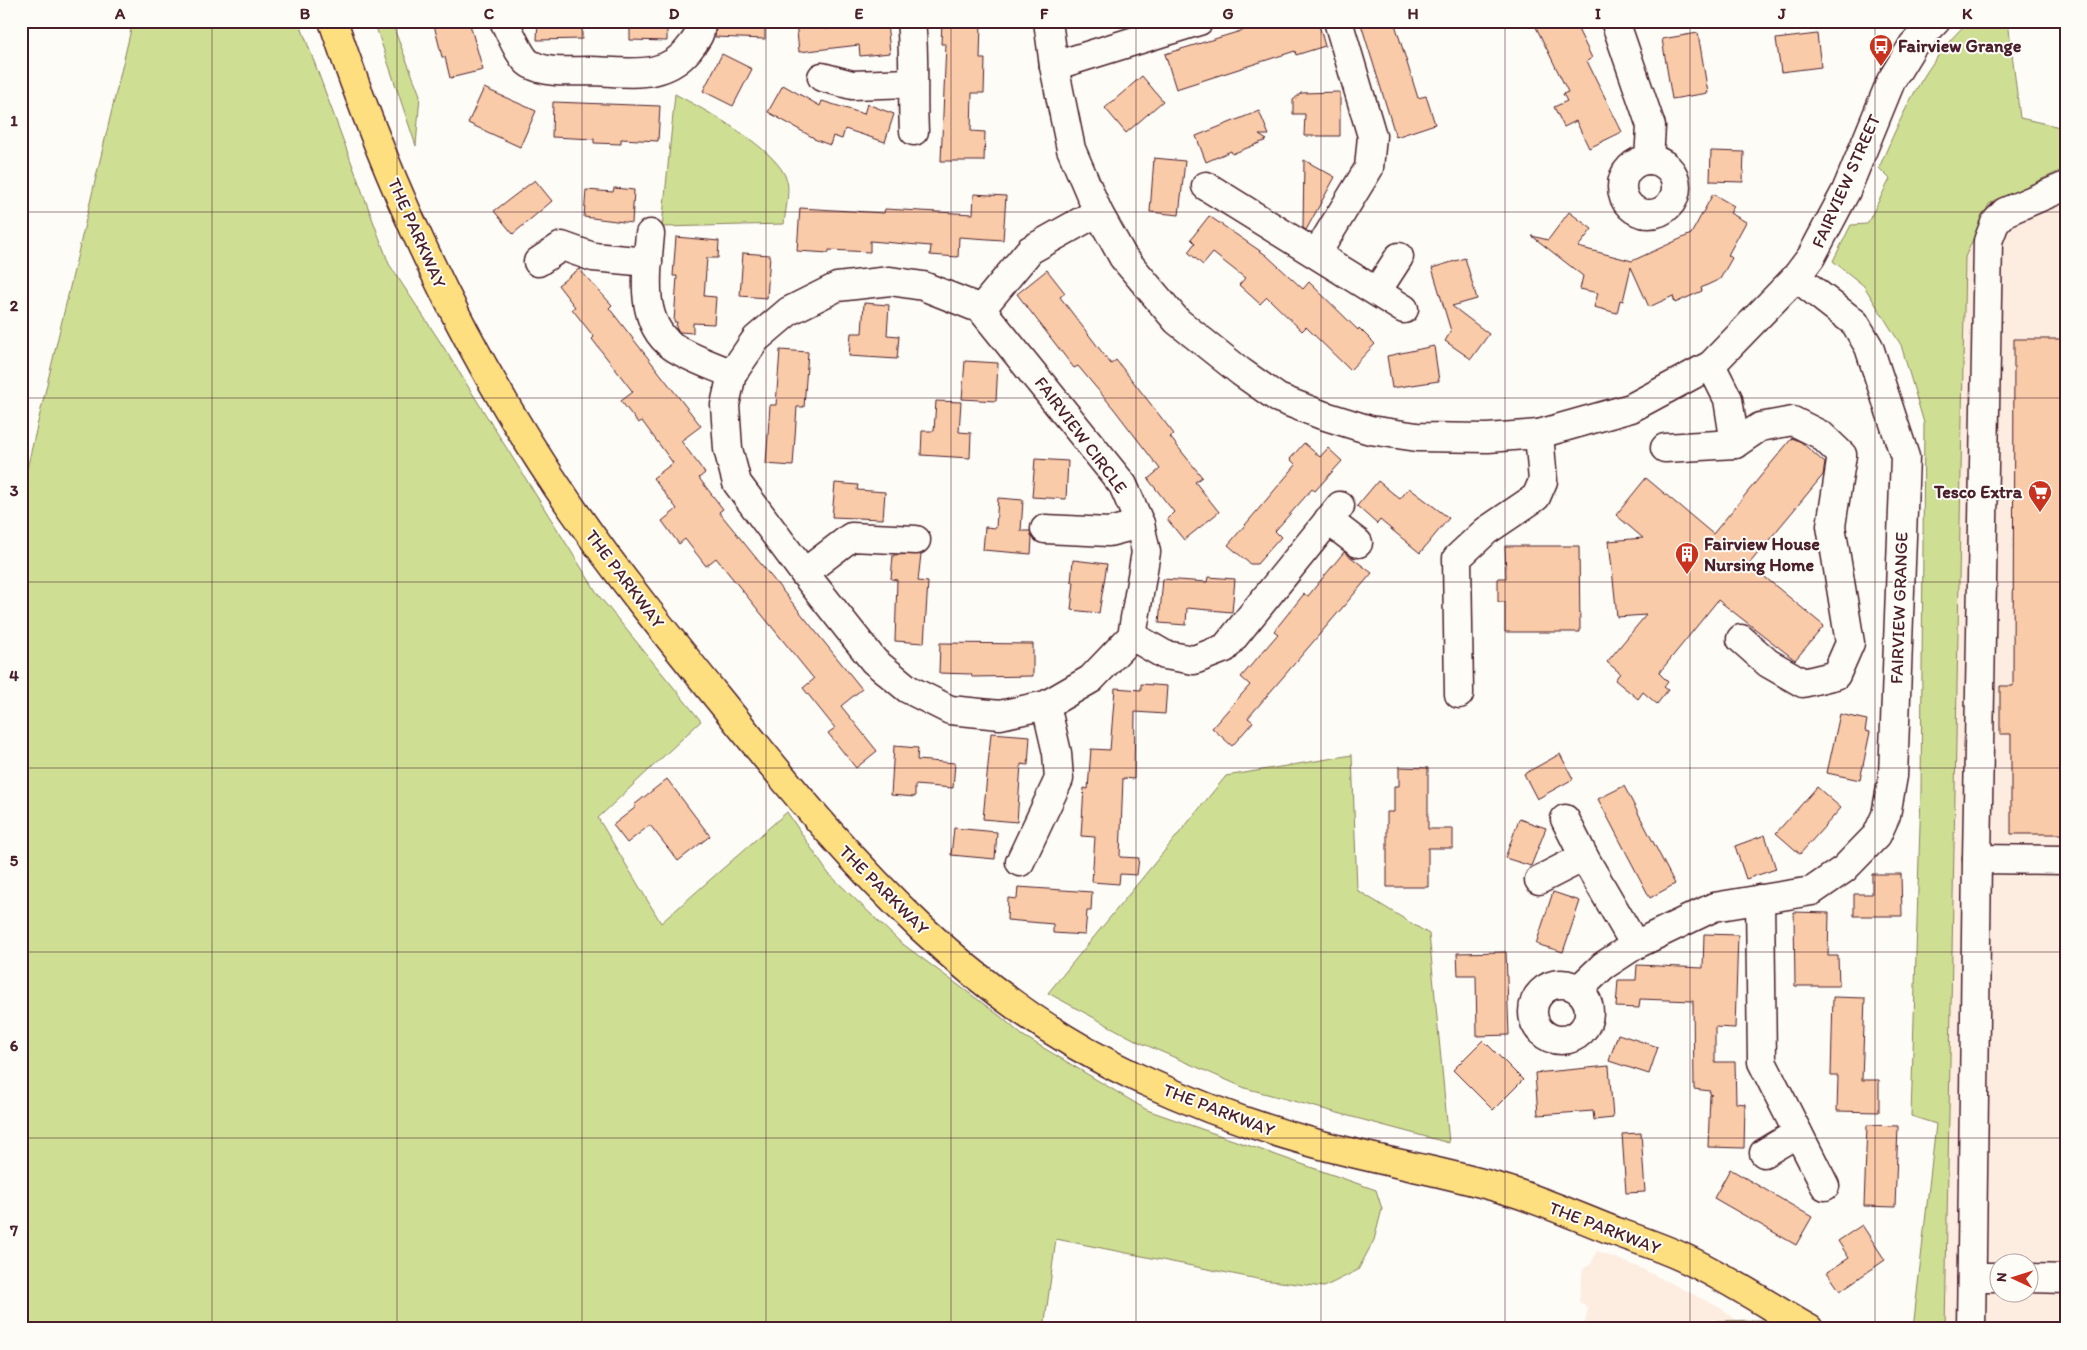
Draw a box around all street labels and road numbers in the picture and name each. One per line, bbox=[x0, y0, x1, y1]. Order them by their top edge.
street label: FAIRVIEW STREET bbox=[1807, 111, 1885, 251]
street label: THE PARKWAY bbox=[383, 175, 451, 292]
street label: FAIRVIEW CIRCLE bbox=[1030, 372, 1132, 498]
street label: THE PARKWAY bbox=[581, 525, 670, 633]
street label: FAIRVIEW GRANGE bbox=[1885, 531, 1913, 684]
street label: THE PARKWAY bbox=[835, 841, 934, 940]
street label: THE PARKWAY bbox=[1160, 1079, 1279, 1142]
street label: THE PARKWAY bbox=[1546, 1197, 1665, 1260]

